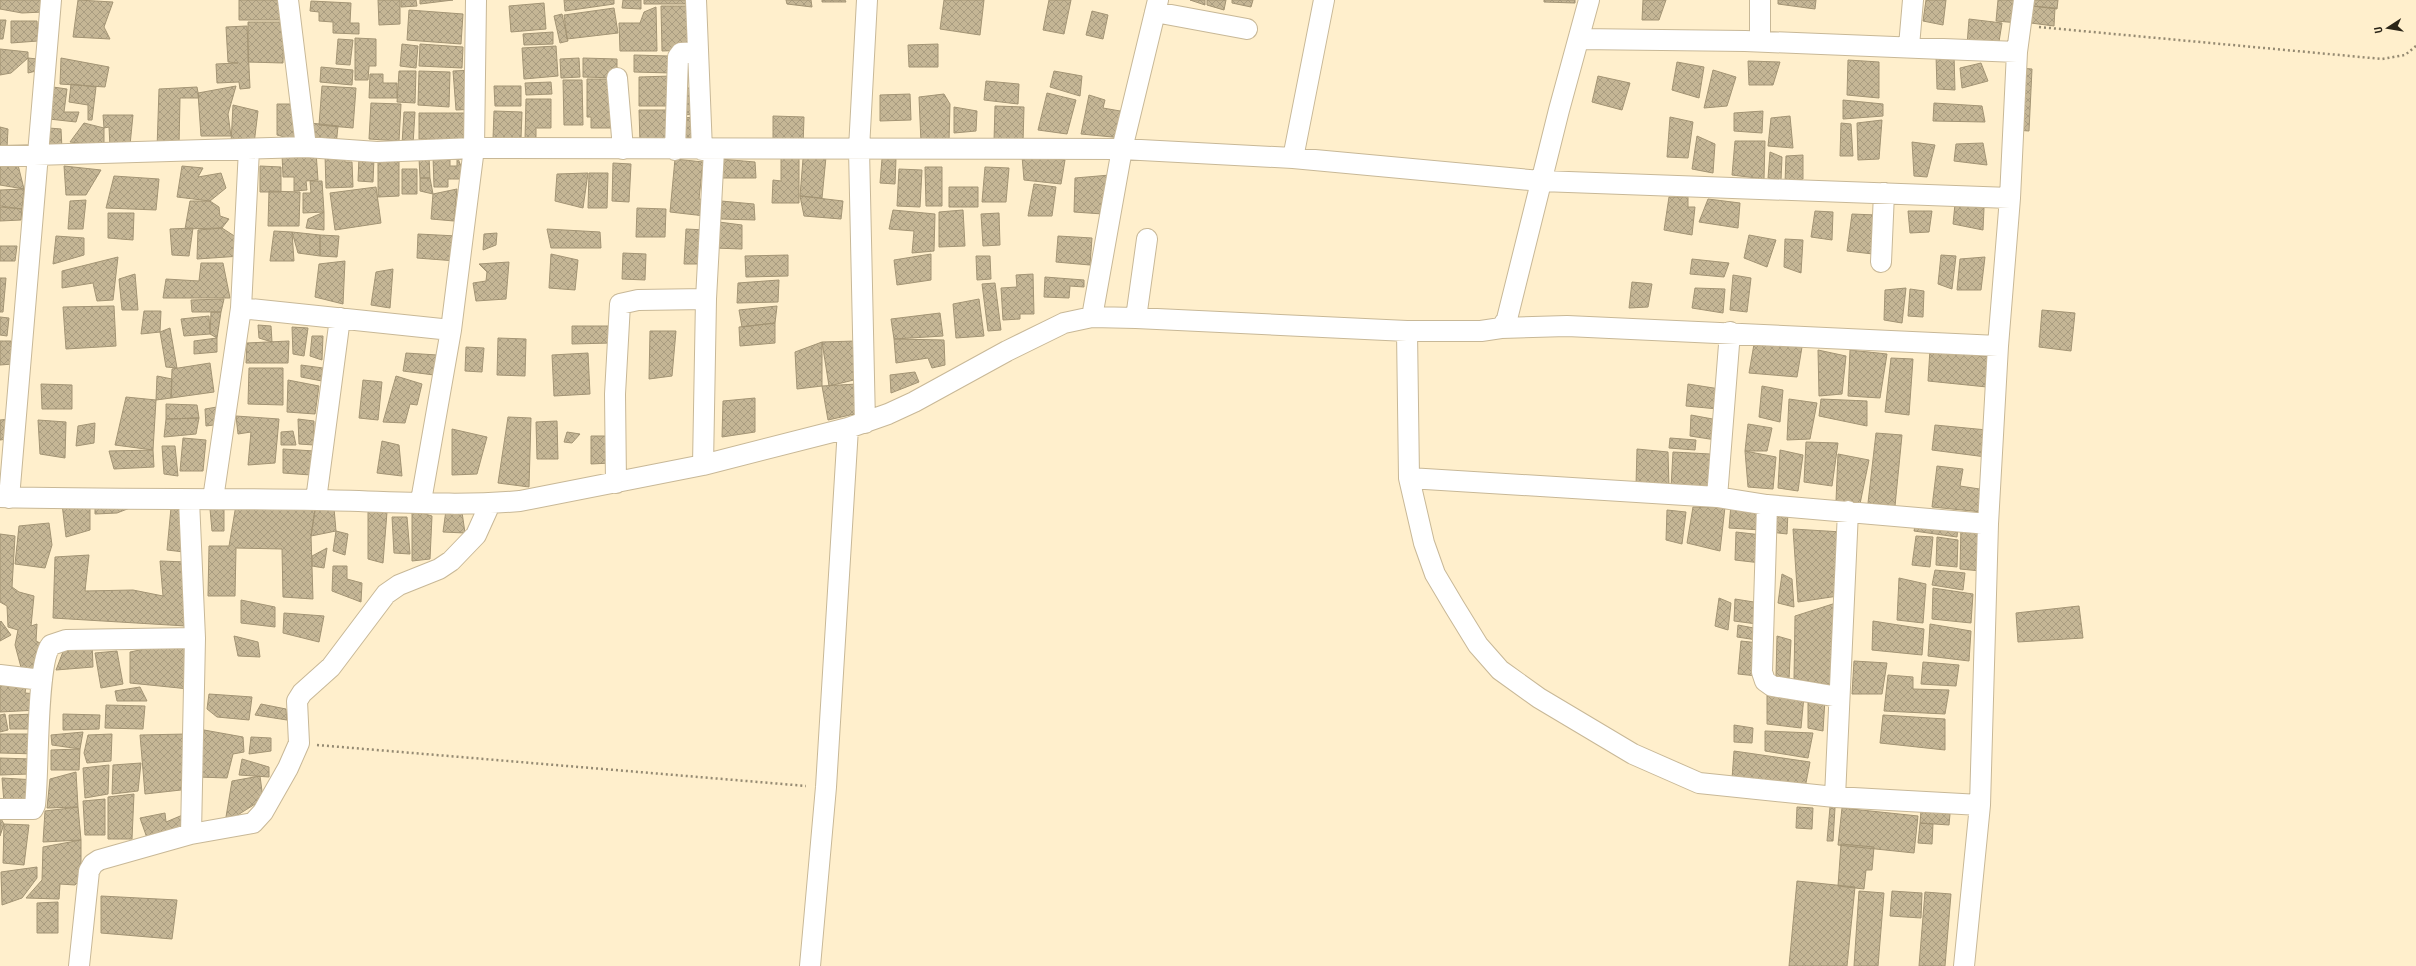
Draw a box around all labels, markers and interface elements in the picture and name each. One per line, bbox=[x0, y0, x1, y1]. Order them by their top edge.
north arrow bbox=[2368, 8, 2408, 48]
text: U bbox=[2372, 26, 2386, 34]

